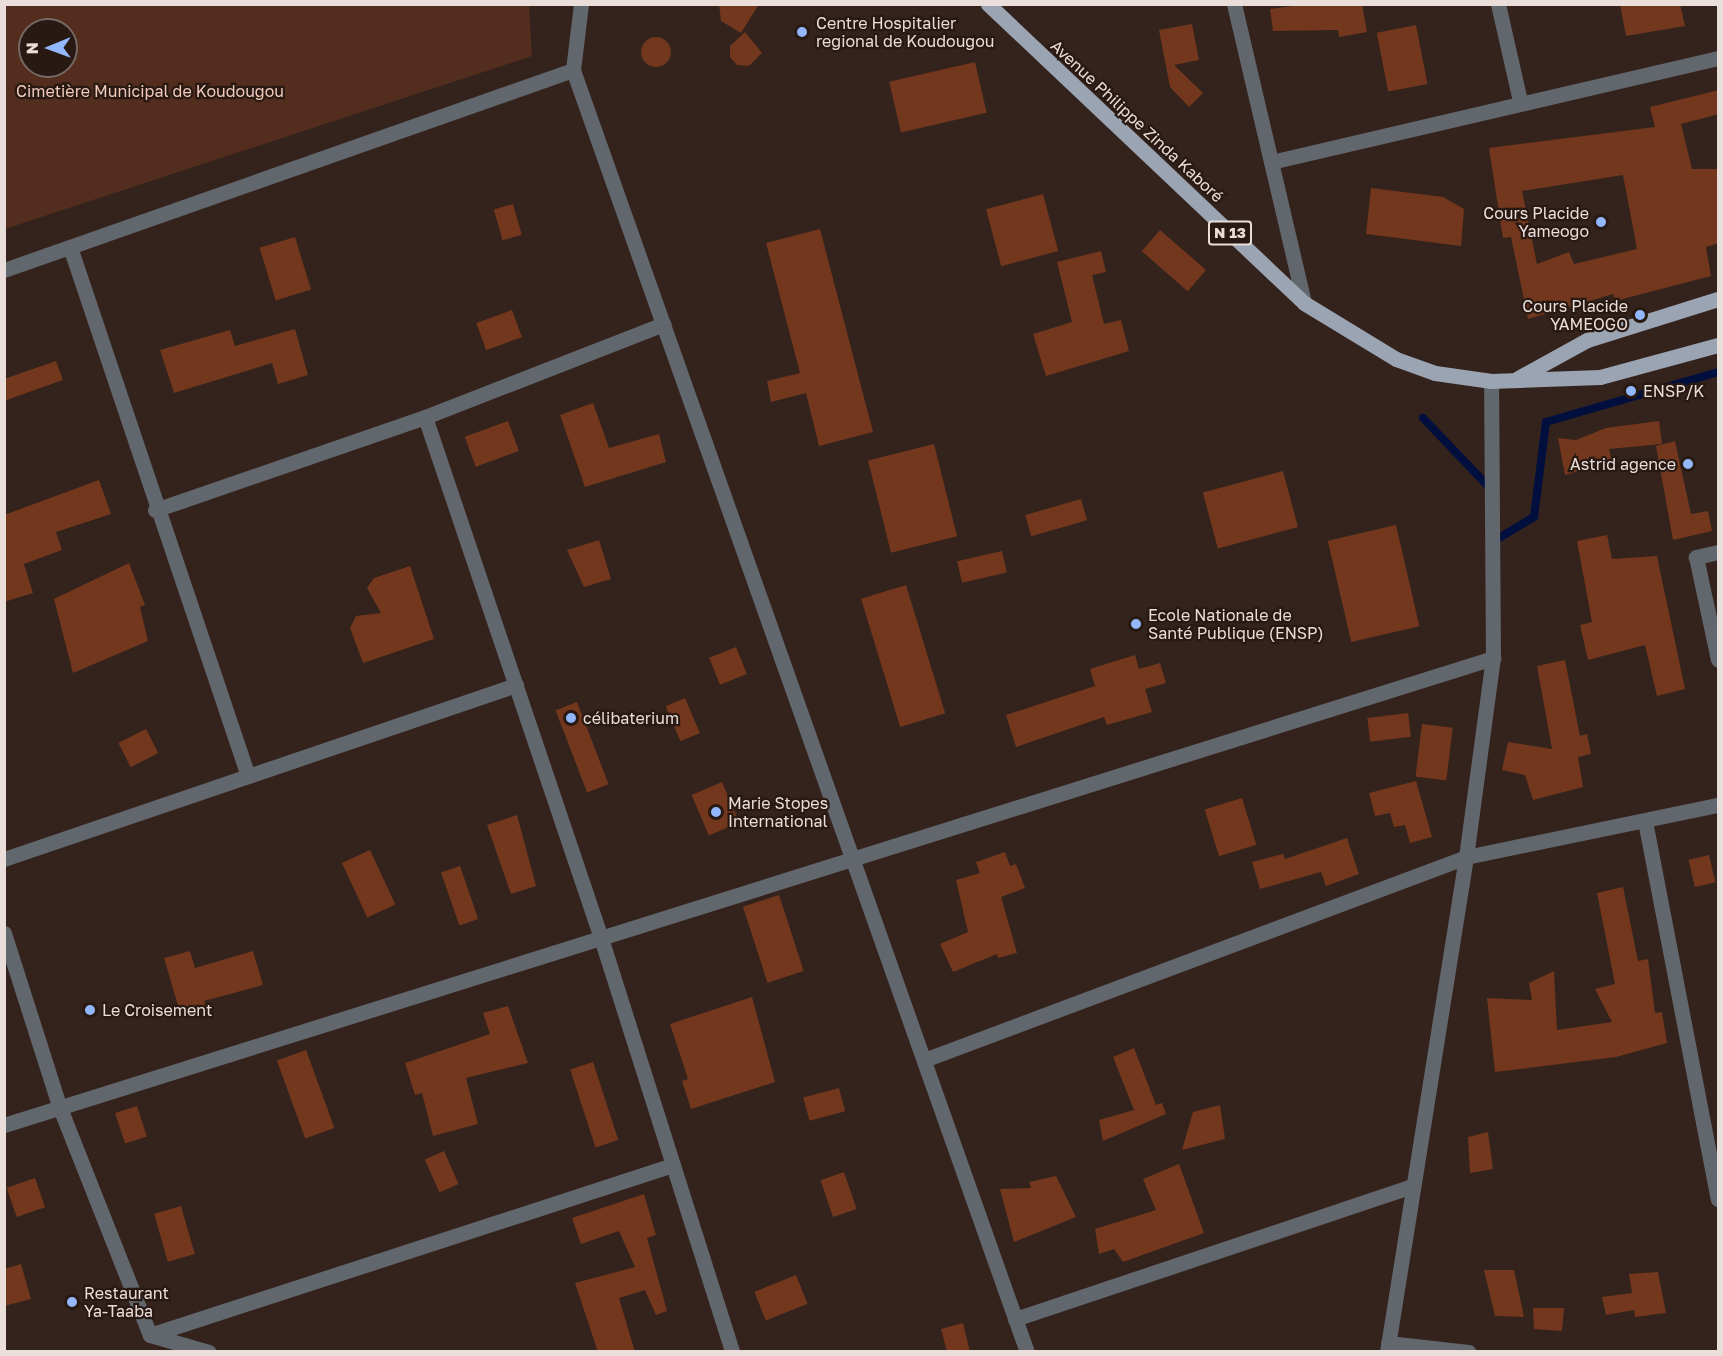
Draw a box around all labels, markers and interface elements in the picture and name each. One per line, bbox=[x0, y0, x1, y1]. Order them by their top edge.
place label: Centre Hospitalier regional de Koudougou bbox=[816, 13, 994, 51]
north arrow bbox=[18, 18, 78, 78]
marker: Centre Hospitalier regional de Koudougou bbox=[793, 23, 811, 41]
street label: Avenue Philippe Zinda Kaboré bbox=[1047, 36, 1227, 206]
text: N bbox=[22, 42, 42, 55]
park label: Cimetière Municipal de Koudougou bbox=[16, 81, 284, 101]
place label: Cours Placide Yameogo bbox=[1483, 203, 1589, 241]
marker: Cours Placide Yameogo bbox=[1594, 215, 1608, 229]
road number: N 13 bbox=[1208, 221, 1252, 245]
place label: Cours Placide YAMEOGO bbox=[1522, 296, 1628, 334]
marker: Cours Placide YAMEOGO bbox=[1633, 308, 1647, 322]
place label: ENSP/K bbox=[1643, 381, 1704, 401]
marker: ENSP/K bbox=[1624, 384, 1638, 398]
place label: Astrid agence bbox=[1570, 454, 1676, 474]
marker: Astrid agence bbox=[1681, 457, 1695, 471]
place label: Ecole Nationale de Santé Publique (ENSP) bbox=[1148, 605, 1324, 643]
marker: Ecole Nationale de Santé Publique (ENSP) bbox=[1129, 617, 1143, 631]
place label: célibaterium bbox=[583, 708, 679, 728]
marker: célibaterium bbox=[564, 711, 578, 725]
place label: Marie Stopes International bbox=[728, 793, 828, 831]
marker: Marie Stopes International bbox=[709, 805, 723, 819]
place label: Le Croisement bbox=[102, 1000, 212, 1020]
marker: Le Croisement bbox=[83, 1003, 97, 1017]
place label: Restaurant Ya-Taaba bbox=[84, 1283, 169, 1321]
marker: Restaurant Ya-Taaba bbox=[65, 1295, 79, 1309]

